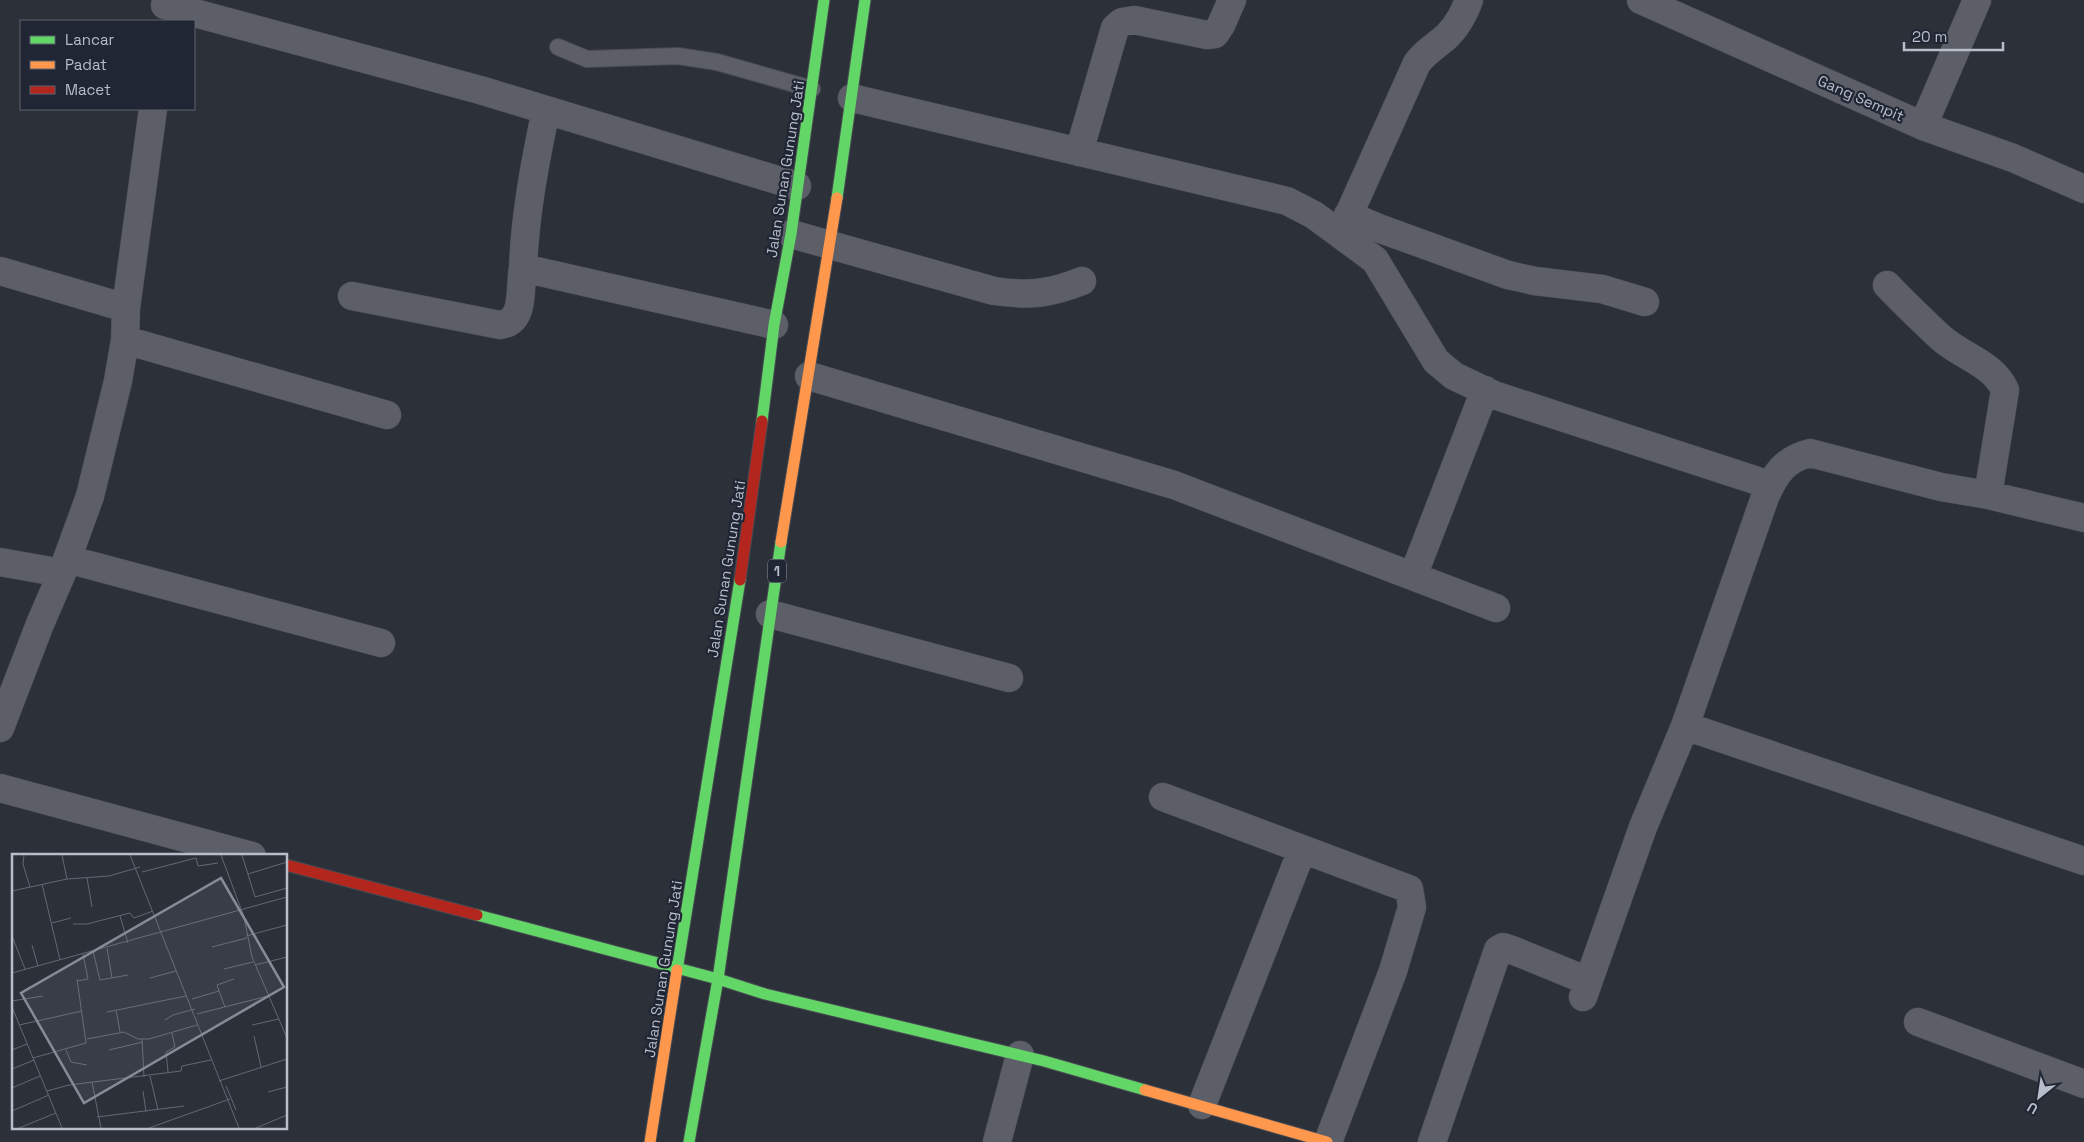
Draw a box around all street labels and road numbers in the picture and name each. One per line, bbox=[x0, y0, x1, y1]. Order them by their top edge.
street label: Gang Sempit bbox=[1815, 71, 1907, 126]
street label: Jalan Sunan Gunung Jati bbox=[762, 79, 808, 259]
street label: Jalan Sunan Gunung Jati bbox=[703, 479, 749, 659]
road number: 1 bbox=[768, 560, 786, 582]
street label: Jalan Sunan Gunung Jati bbox=[640, 879, 686, 1059]

